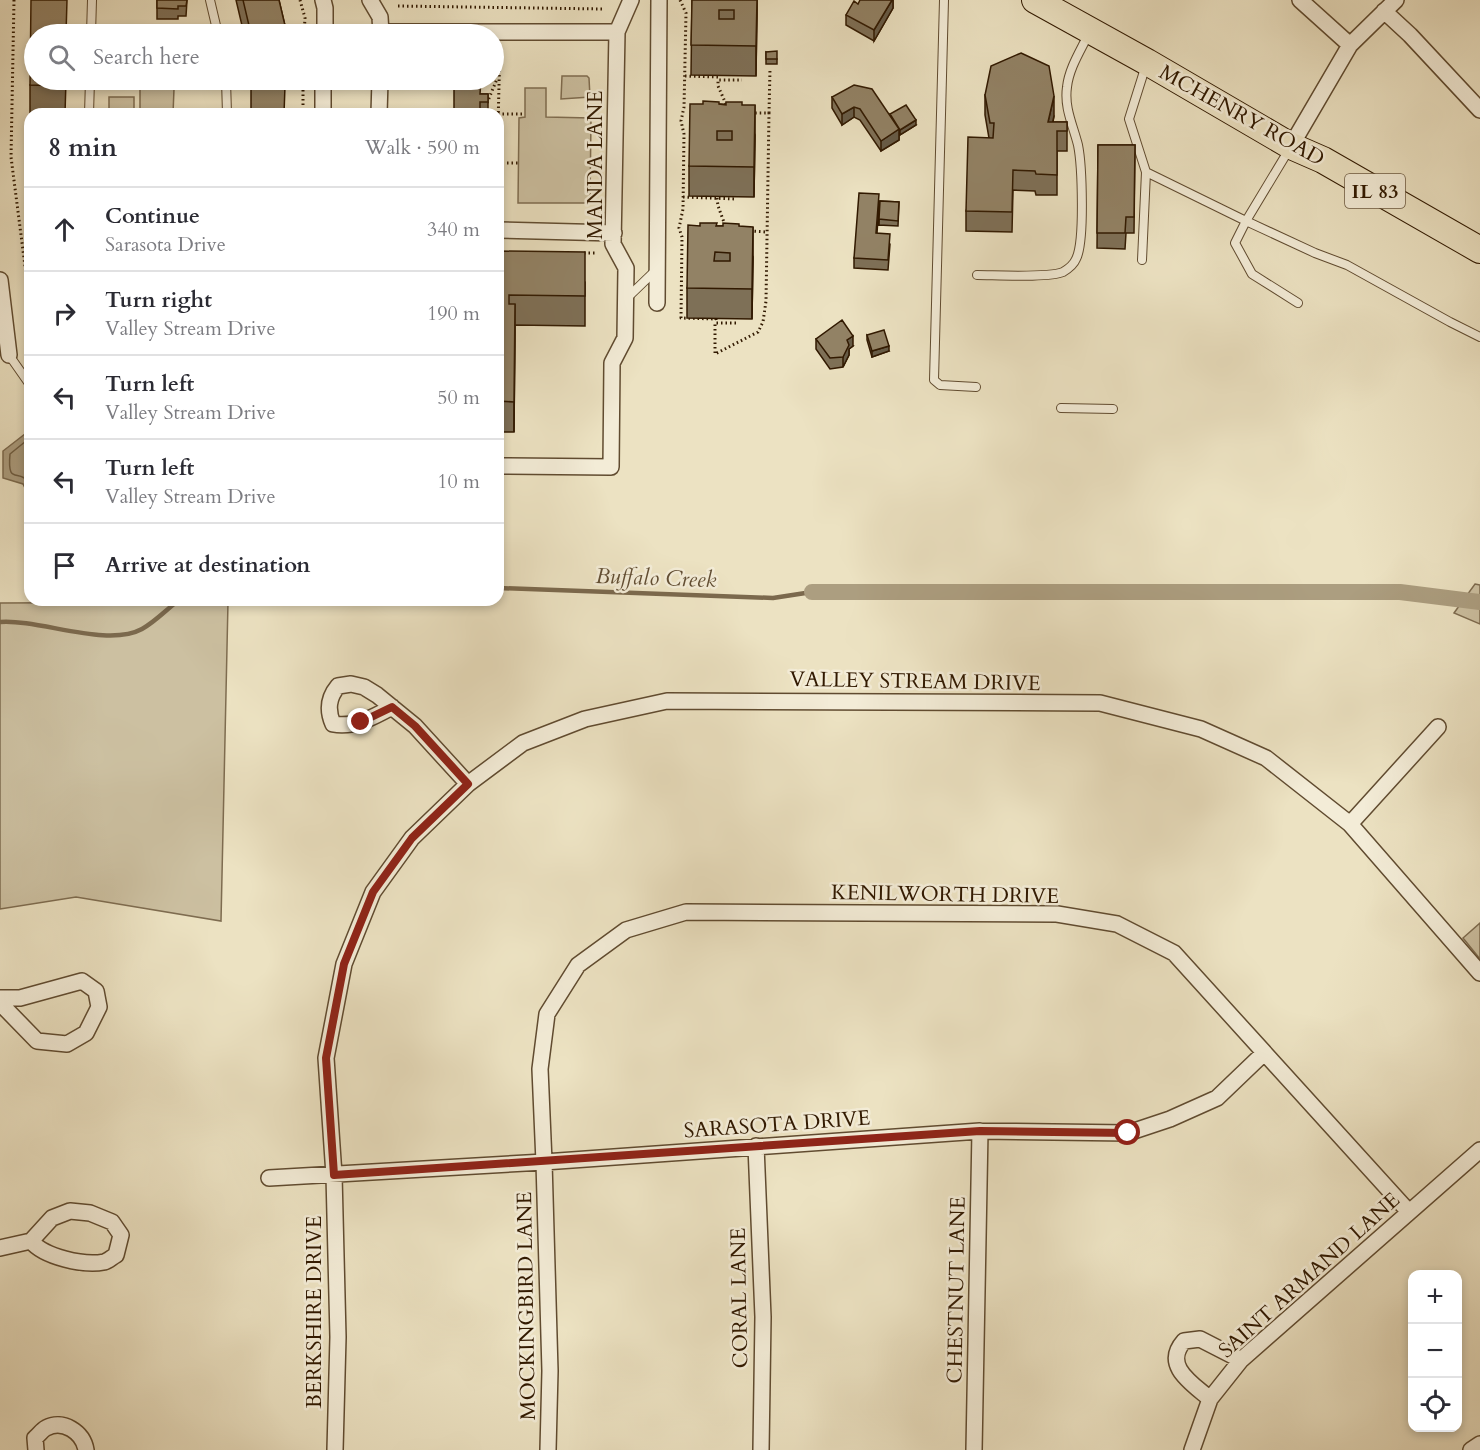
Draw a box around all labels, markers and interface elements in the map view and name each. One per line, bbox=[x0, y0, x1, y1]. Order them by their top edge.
search box bbox=[24, 24, 504, 90]
icon: search bbox=[45, 41, 78, 74]
text: Search here bbox=[93, 42, 200, 72]
street label: MCHENRY ROAD bbox=[1154, 58, 1330, 173]
street label: MANDA LANE bbox=[581, 91, 610, 239]
text: 8 min bbox=[48, 130, 117, 165]
text: Walk · 590 m bbox=[365, 134, 480, 161]
road number: IL 83 bbox=[1345, 174, 1405, 208]
text: Continue bbox=[105, 201, 200, 231]
icon: ahead bbox=[48, 213, 81, 246]
text: 340 m bbox=[427, 216, 480, 243]
text: Sarasota Drive bbox=[105, 231, 226, 258]
text: Turn right bbox=[105, 285, 212, 315]
icon: right bbox=[48, 297, 81, 330]
text: 190 m bbox=[427, 300, 480, 327]
text: Valley Stream Drive bbox=[105, 315, 276, 342]
text: Turn left bbox=[105, 369, 194, 399]
icon: left bbox=[48, 381, 81, 414]
text: 50 m bbox=[437, 384, 480, 411]
text: Valley Stream Drive bbox=[105, 399, 276, 426]
text: Turn left bbox=[105, 453, 194, 483]
icon: left bbox=[48, 465, 81, 498]
text: 10 m bbox=[437, 468, 480, 495]
text: Valley Stream Drive bbox=[105, 483, 276, 510]
icon: arrive bbox=[48, 549, 81, 582]
text: Arrive at destination bbox=[105, 550, 310, 580]
water label: Buffalo Creek bbox=[595, 561, 717, 595]
street label: VALLEY STREAM DRIVE bbox=[789, 665, 1041, 698]
route end bbox=[347, 708, 373, 734]
street label: KENILWORTH DRIVE bbox=[831, 878, 1059, 911]
street label: SARASOTA DRIVE bbox=[683, 1104, 871, 1145]
route start bbox=[1114, 1119, 1140, 1145]
street label: SAINT ARMAND LANE bbox=[1212, 1186, 1406, 1365]
street label: MOCKINGBIRD LANE bbox=[510, 1191, 543, 1420]
street label: CHESTNUT LANE bbox=[940, 1196, 973, 1384]
street label: BERKSHIRE DRIVE bbox=[300, 1215, 329, 1408]
street label: CORAL LANE bbox=[724, 1227, 755, 1369]
map controls bbox=[1408, 1270, 1462, 1432]
button: + bbox=[1408, 1270, 1462, 1324]
button: − bbox=[1408, 1324, 1462, 1378]
button: locate bbox=[1408, 1378, 1462, 1432]

